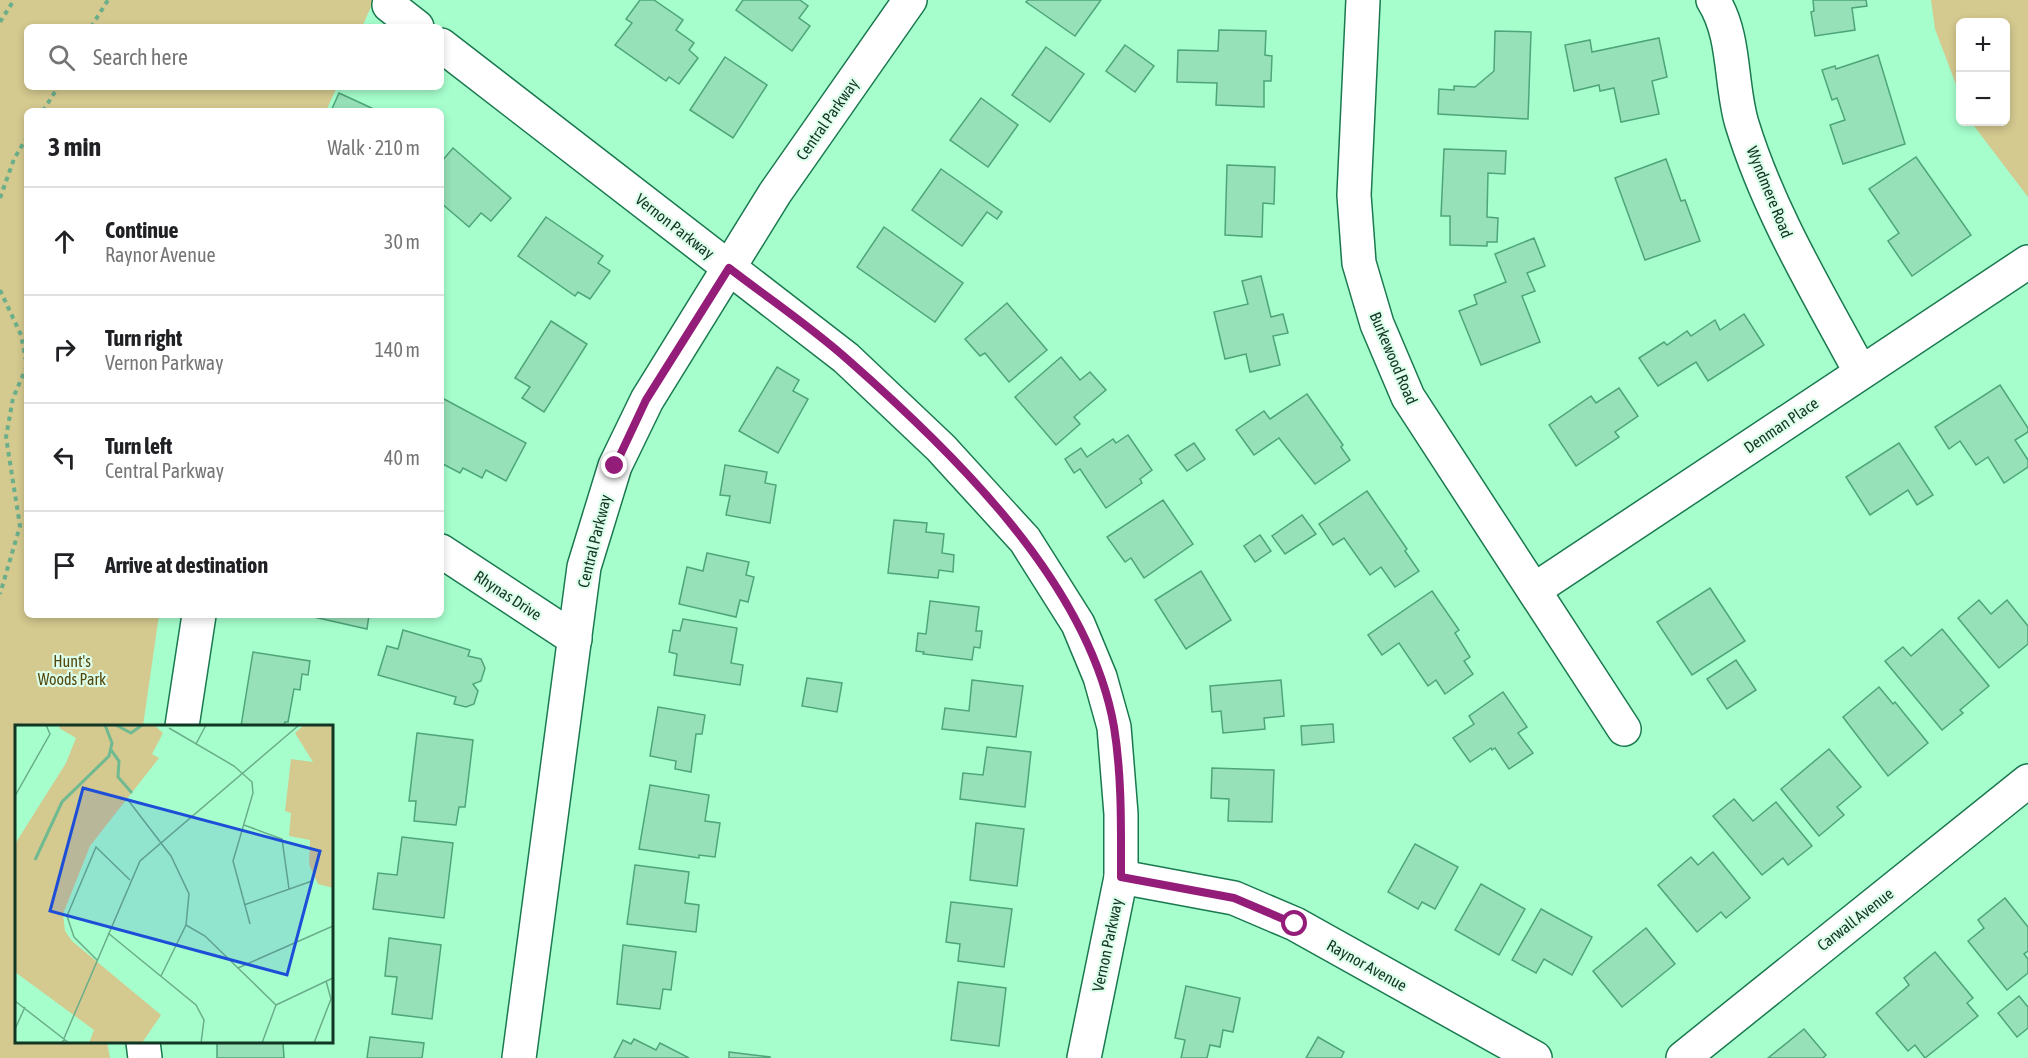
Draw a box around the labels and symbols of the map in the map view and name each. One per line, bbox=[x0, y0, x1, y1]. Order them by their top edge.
street label: Central Parkway bbox=[792, 74, 863, 164]
street label: Wyndmere Road bbox=[1743, 144, 1797, 241]
street label: Vernon Parkway bbox=[632, 190, 718, 263]
street label: Burkewood Road bbox=[1366, 309, 1422, 407]
street label: Denman Place bbox=[1740, 394, 1822, 456]
route end bbox=[601, 452, 627, 478]
street label: Central Parkway bbox=[574, 492, 615, 590]
street label: Rhynas Drive bbox=[470, 567, 545, 624]
park label: Hunt's Woods Park bbox=[38, 652, 106, 688]
inset map bbox=[15, 725, 333, 1043]
street label: Carwall Avenue bbox=[1814, 884, 1896, 954]
street label: Vernon Parkway bbox=[1088, 896, 1127, 993]
route start bbox=[1281, 910, 1307, 936]
street label: Raynor Avenue bbox=[1323, 936, 1410, 995]

